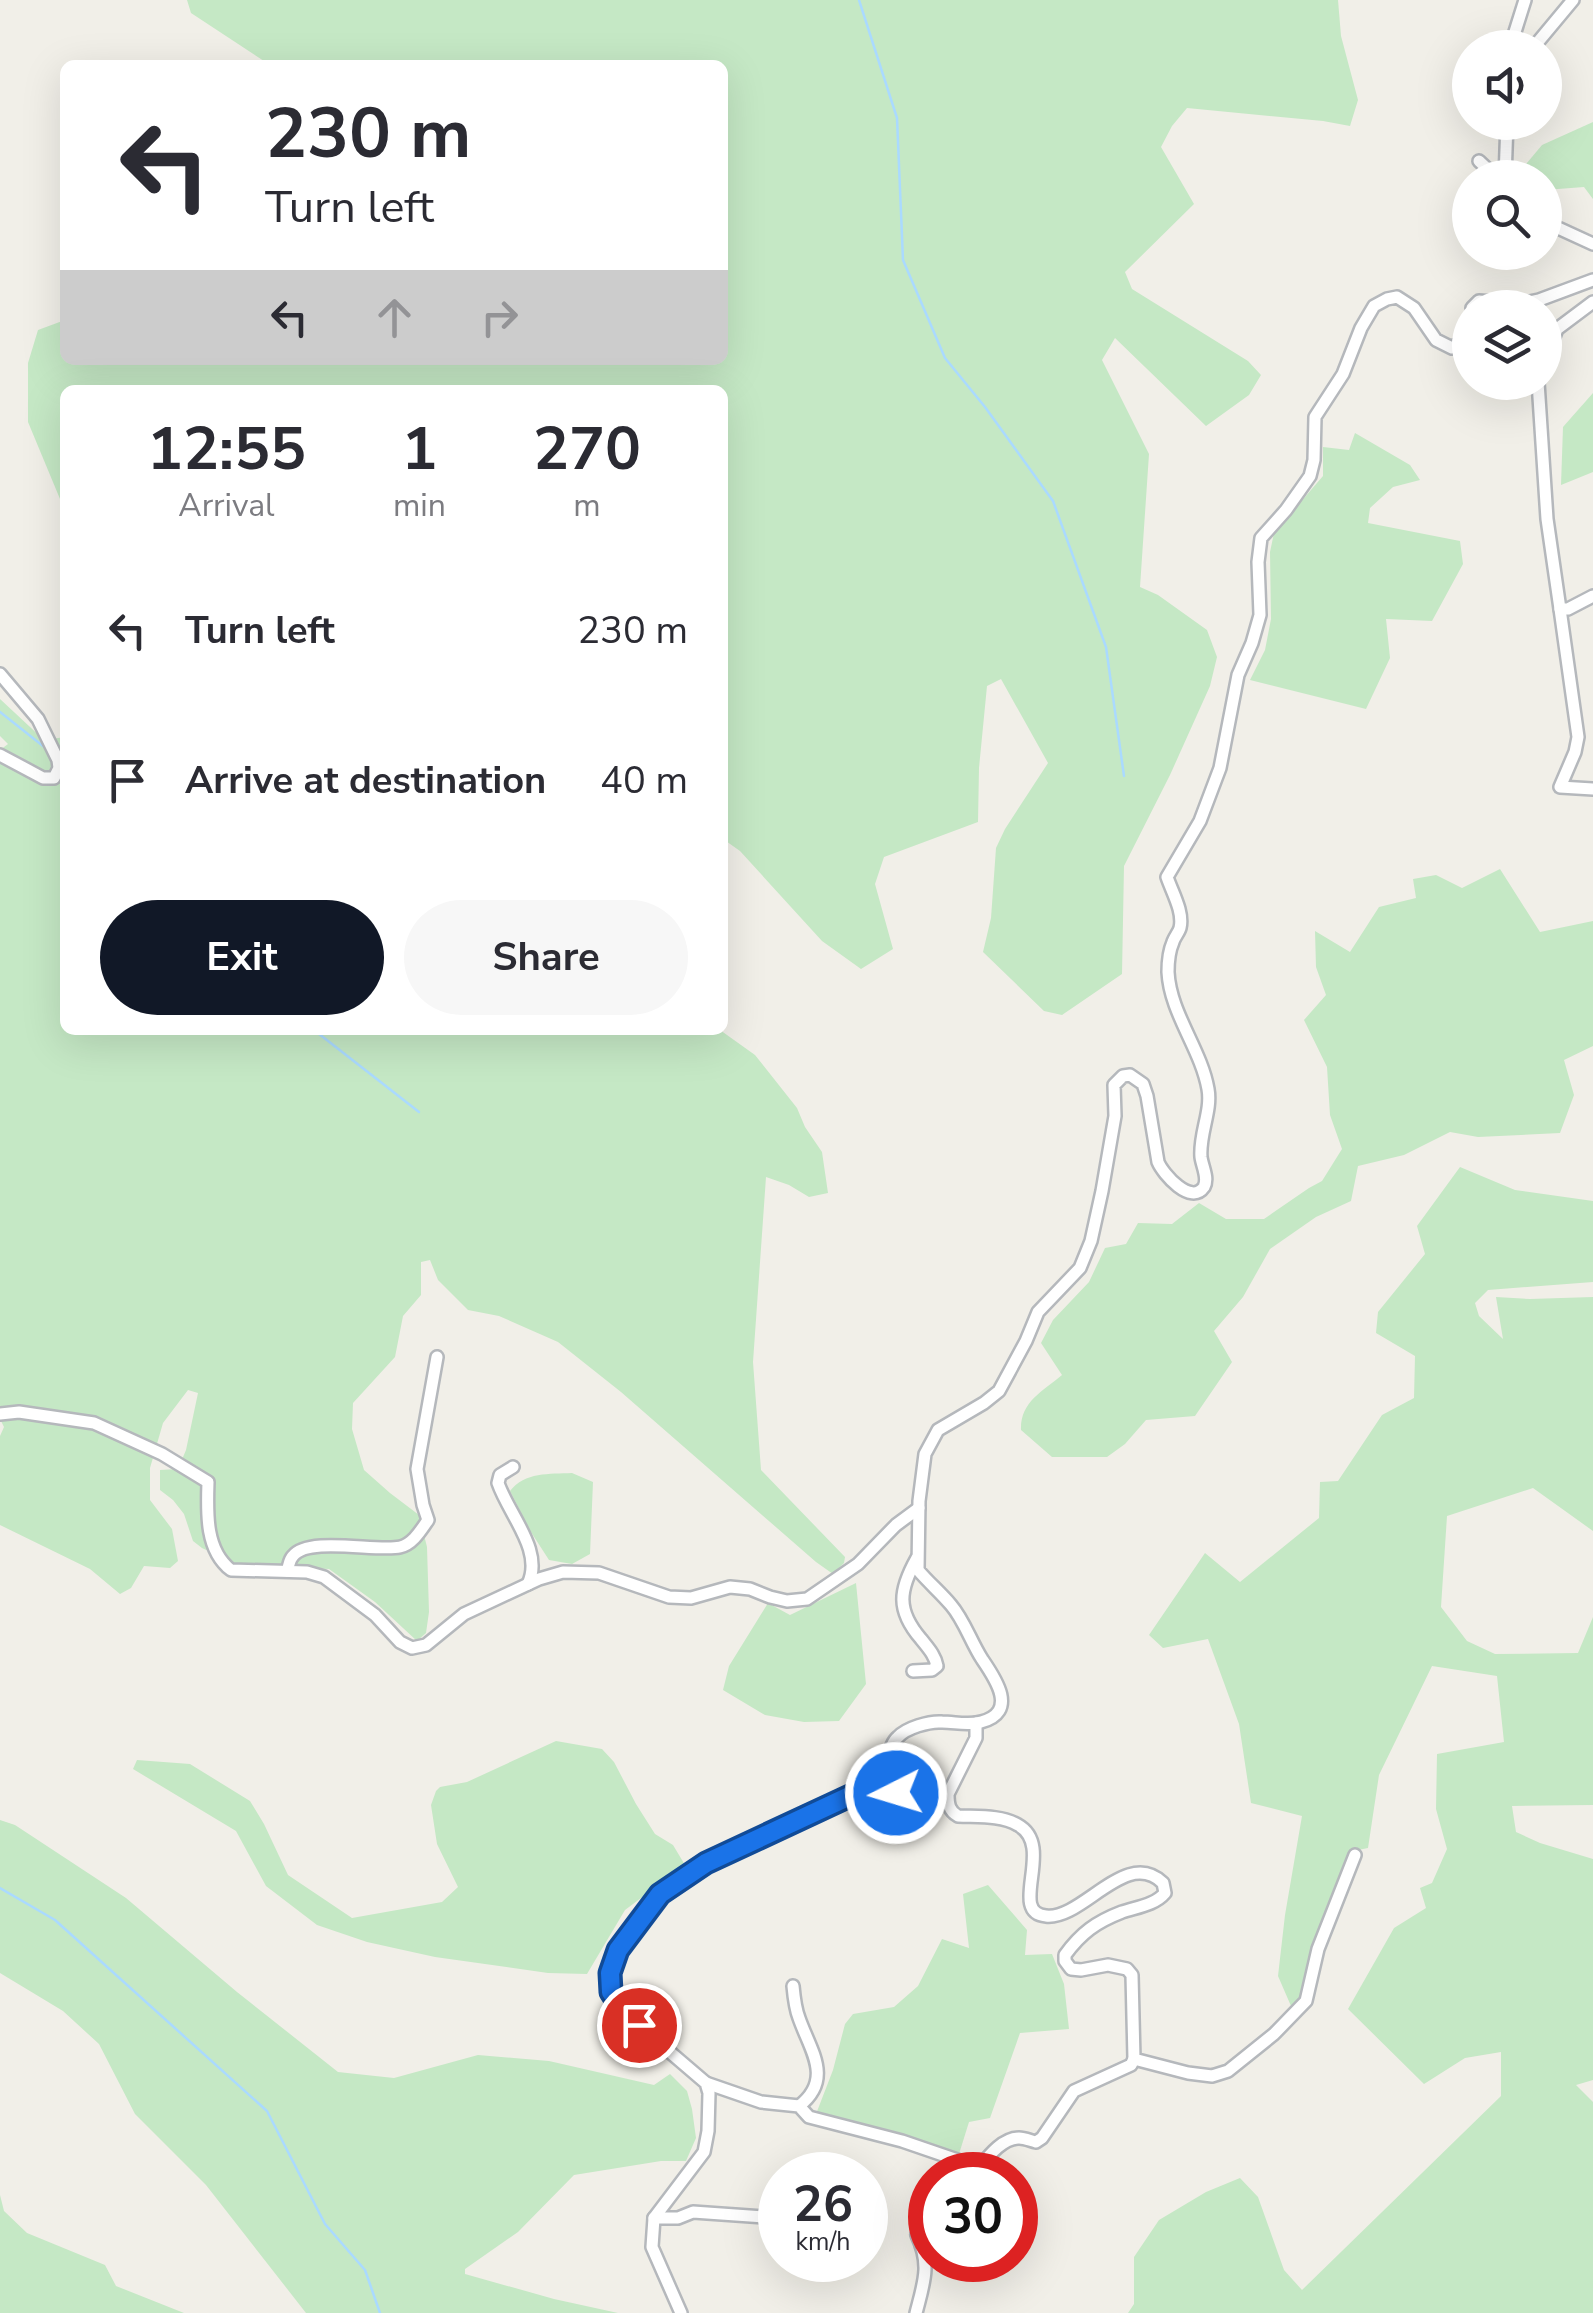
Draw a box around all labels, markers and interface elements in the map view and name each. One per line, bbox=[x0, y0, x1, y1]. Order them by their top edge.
map controls bbox=[1452, 30, 1562, 400]
button: sound bbox=[1452, 30, 1562, 140]
text: 230 m bbox=[265, 86, 471, 182]
icon: left bbox=[100, 100, 230, 230]
button: search bbox=[1452, 160, 1562, 270]
text: Turn left bbox=[265, 177, 434, 238]
icon: left bbox=[262, 290, 317, 345]
icon: ahead bbox=[367, 290, 422, 345]
icon: right bbox=[472, 290, 527, 345]
button: layers bbox=[1452, 290, 1562, 400]
text: 12:55 bbox=[147, 408, 306, 490]
text: 1 bbox=[401, 408, 437, 490]
text: 270 bbox=[533, 408, 641, 490]
text: Arrival bbox=[178, 484, 275, 527]
text: min bbox=[393, 484, 446, 527]
text: m bbox=[573, 484, 601, 527]
icon: left bbox=[100, 603, 155, 658]
text: Turn left bbox=[185, 605, 335, 656]
text: 230 m bbox=[577, 605, 688, 656]
icon: arrive bbox=[100, 753, 155, 808]
text: Arrive at destination bbox=[185, 755, 546, 806]
text: 40 m bbox=[600, 755, 688, 806]
button: Exit bbox=[100, 900, 384, 1015]
button: Share bbox=[404, 900, 688, 1015]
position arrow bbox=[844, 1741, 948, 1845]
pin bbox=[597, 1983, 682, 2068]
icon: arrive bbox=[612, 1998, 667, 2053]
speed limit sign: 30 bbox=[908, 2152, 1038, 2282]
text: 26 bbox=[793, 2170, 853, 2239]
text: km/h bbox=[795, 2225, 851, 2259]

